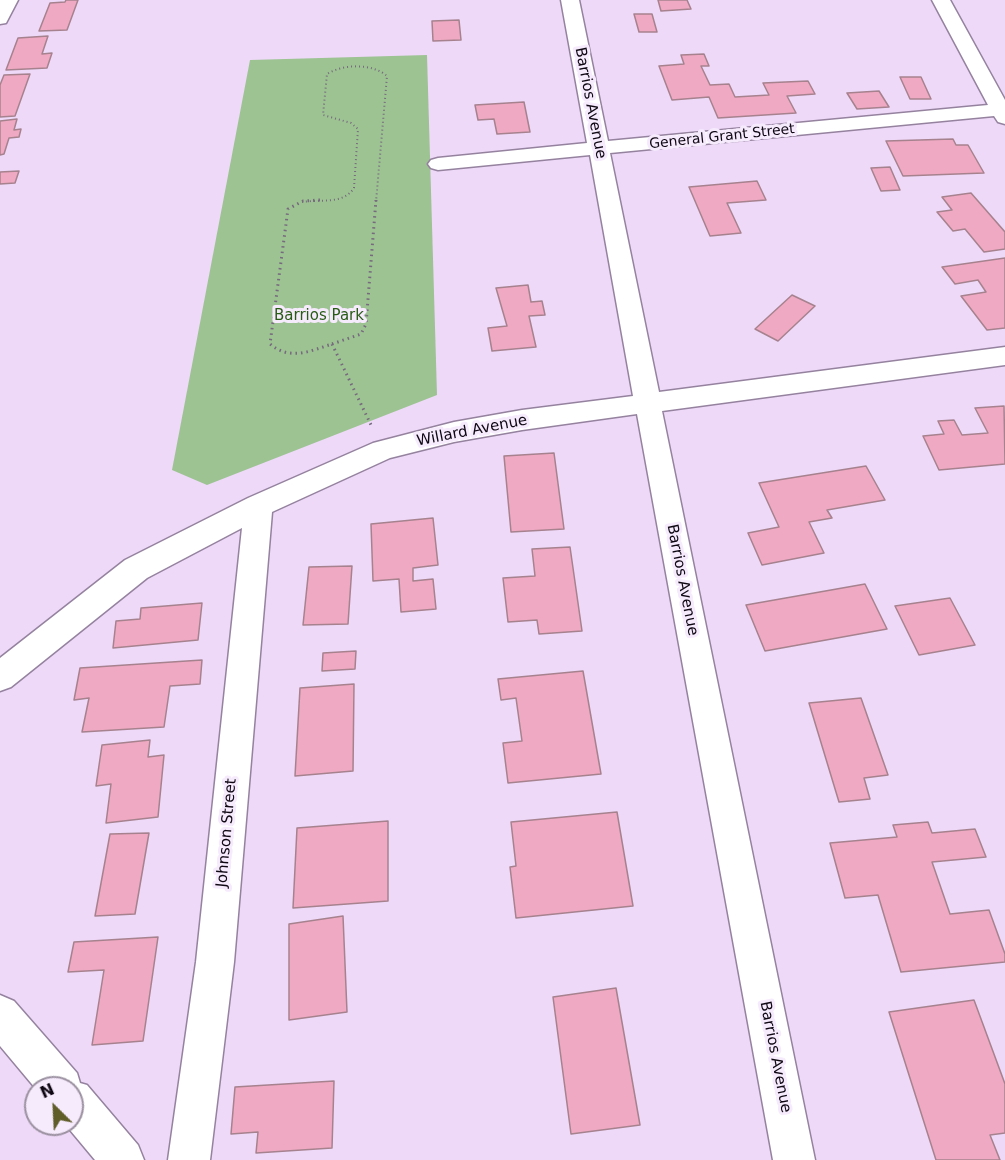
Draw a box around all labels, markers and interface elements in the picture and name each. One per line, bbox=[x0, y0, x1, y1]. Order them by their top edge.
street label: Barrios Avenue bbox=[570, 46, 610, 160]
street label: General Grant Street bbox=[648, 121, 796, 153]
park label: Barrios Park bbox=[274, 307, 364, 325]
street label: Willard Avenue bbox=[415, 411, 529, 451]
street label: Barrios Avenue bbox=[662, 523, 702, 637]
street label: Johnson Street bbox=[213, 778, 241, 888]
street label: Barrios Avenue bbox=[755, 1000, 795, 1114]
north arrow bbox=[24, 1076, 84, 1136]
text: N bbox=[37, 1080, 57, 1102]

